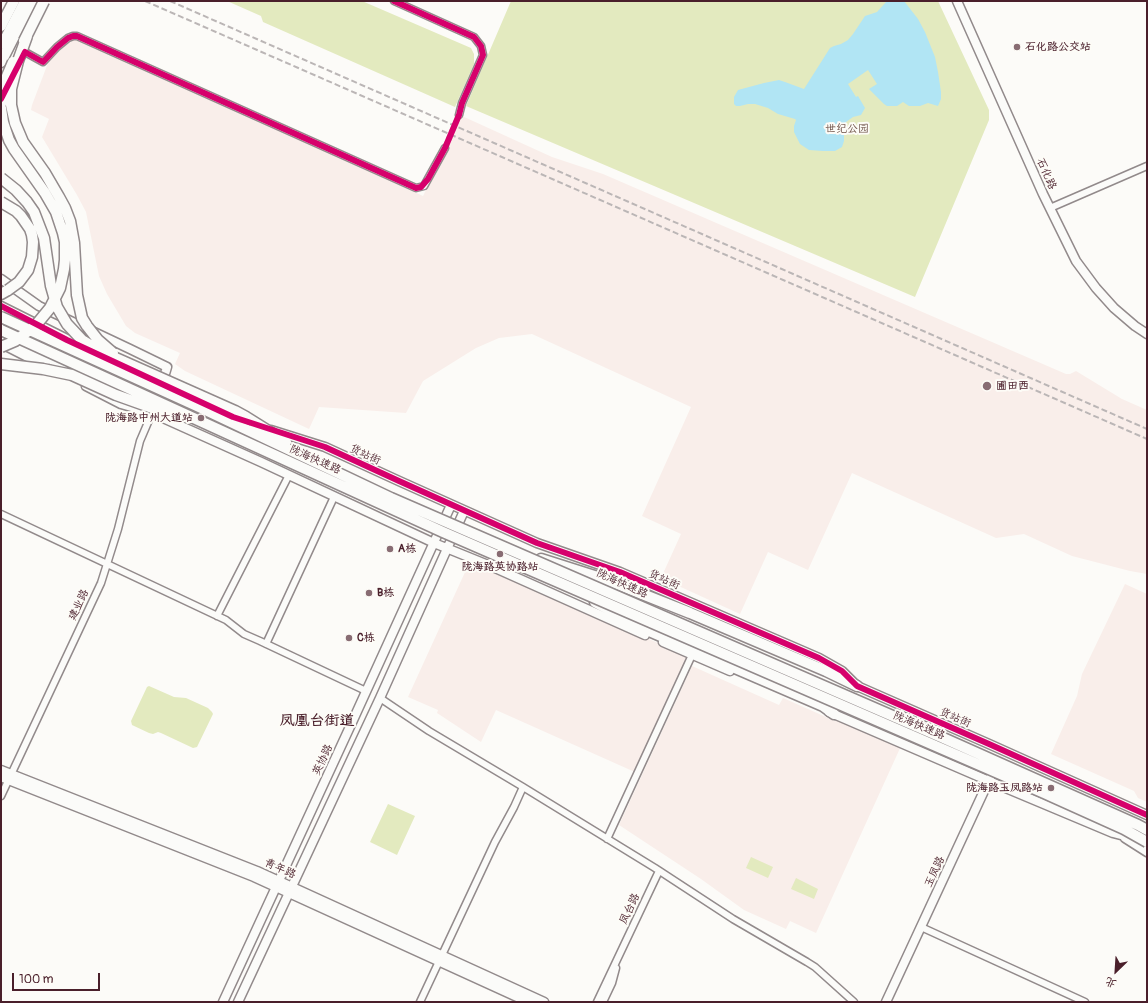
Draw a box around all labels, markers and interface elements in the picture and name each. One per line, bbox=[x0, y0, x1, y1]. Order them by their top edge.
place label: 石化路公交站 bbox=[1025, 40, 1091, 54]
marker: 石化路公交站 bbox=[1012, 42, 1022, 52]
park label: 世纪公园 bbox=[825, 122, 869, 136]
street label: 石化路 bbox=[1033, 156, 1059, 192]
place label: 圃田西 bbox=[996, 379, 1029, 393]
marker: 圃田西 bbox=[981, 380, 993, 392]
place label: 陇海路中州大道站 bbox=[105, 411, 193, 425]
marker: 陇海路中州大道站 bbox=[196, 413, 206, 423]
street label: 货站街 bbox=[347, 442, 383, 468]
street label: 陇海快速路 bbox=[287, 443, 343, 477]
place label: A栋 bbox=[398, 542, 416, 556]
marker: A栋 bbox=[385, 544, 395, 554]
marker: 陇海路英协路站 bbox=[495, 549, 505, 559]
place label: 陇海路英协路站 bbox=[462, 560, 538, 574]
street label: 陇海快速路 bbox=[594, 567, 650, 601]
street label: 货站街 bbox=[646, 567, 682, 593]
place label: B栋 bbox=[377, 586, 394, 600]
street label: 建业路 bbox=[66, 587, 92, 623]
marker: B栋 bbox=[364, 588, 374, 598]
place label: C栋 bbox=[357, 631, 375, 645]
marker: C栋 bbox=[344, 633, 354, 643]
street label: 货站街 bbox=[937, 705, 973, 731]
street label: 陇海快速路 bbox=[891, 709, 947, 743]
district label: 凤凰台街道 bbox=[280, 712, 354, 730]
street label: 英协路 bbox=[310, 742, 336, 778]
place label: 陇海路玉凤路站 bbox=[966, 781, 1043, 795]
marker: 陇海路玉凤路站 bbox=[1046, 783, 1056, 793]
street label: 玉凤路 bbox=[922, 854, 948, 890]
street label: 青年路 bbox=[262, 856, 298, 882]
street label: 凤台路 bbox=[617, 891, 643, 927]
north arrow bbox=[1096, 951, 1136, 991]
scale bar bbox=[14, 965, 102, 991]
text: 100 m bbox=[19, 972, 53, 987]
text: 北 bbox=[1103, 974, 1118, 991]

